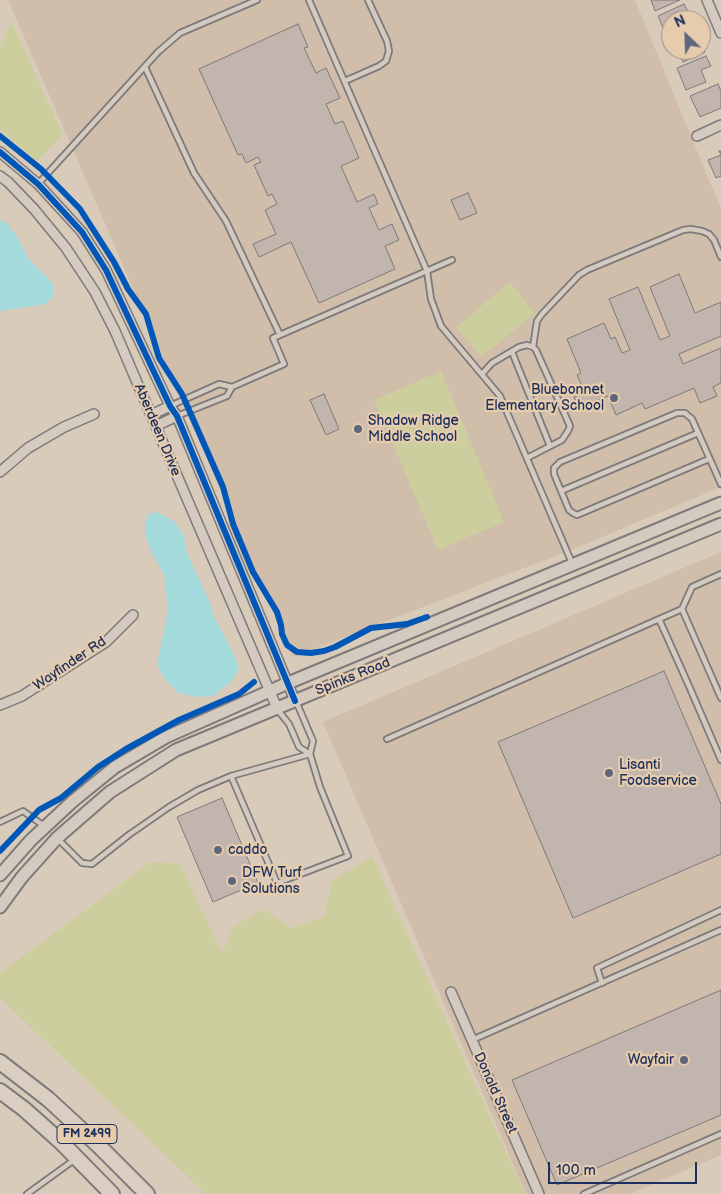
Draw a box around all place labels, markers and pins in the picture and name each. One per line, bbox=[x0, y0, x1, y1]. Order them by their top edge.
place label: Bluebonnet Elementary School bbox=[485, 382, 604, 414]
marker: Bluebonnet Elementary School bbox=[608, 392, 620, 404]
place label: Shadow Ridge Middle School bbox=[368, 413, 459, 446]
marker: Shadow Ridge Middle School bbox=[352, 423, 364, 435]
place label: Lisanti Foodservice bbox=[619, 757, 697, 790]
marker: Lisanti Foodservice bbox=[603, 767, 615, 779]
place label: caddo bbox=[228, 842, 267, 858]
marker: caddo bbox=[212, 844, 224, 856]
place label: DFW Turf Solutions bbox=[242, 865, 302, 898]
marker: DFW Turf Solutions bbox=[226, 875, 238, 887]
place label: Wayfair bbox=[628, 1052, 674, 1068]
marker: Wayfair bbox=[678, 1054, 690, 1066]

